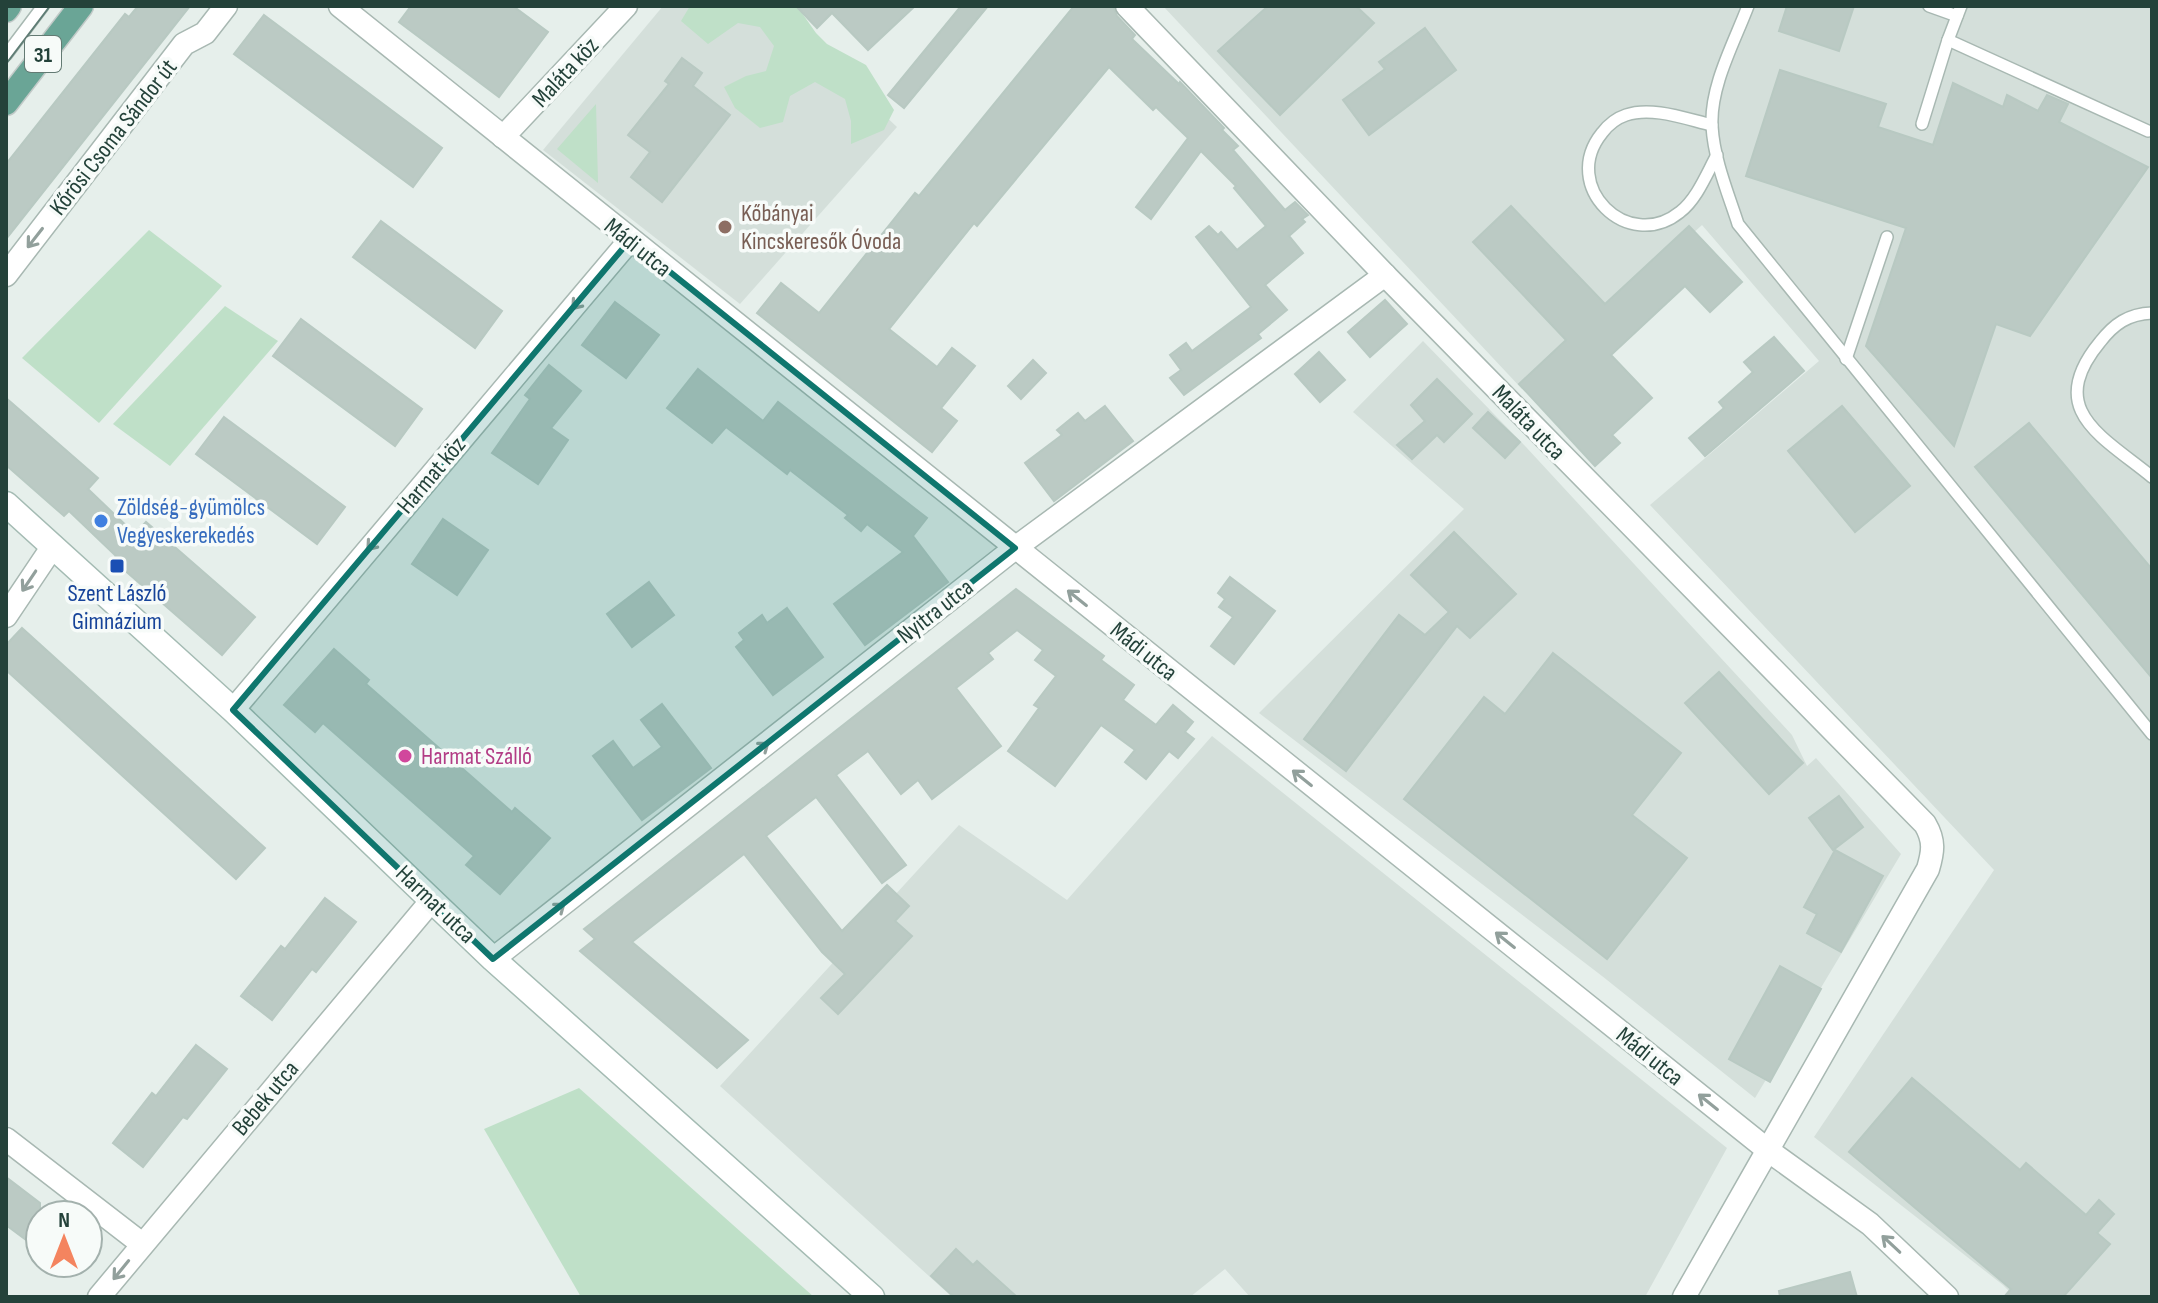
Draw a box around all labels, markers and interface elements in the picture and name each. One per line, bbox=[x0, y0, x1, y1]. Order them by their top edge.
street label: Maláta köz bbox=[526, 31, 605, 113]
road number: 31 bbox=[25, 36, 61, 72]
street label: Kőrösi Csoma Sándor út bbox=[43, 53, 183, 221]
place label: Kőbányai Kincskeresők Óvoda bbox=[741, 199, 901, 256]
street label: Mádi utca bbox=[598, 212, 677, 283]
marker: Kőbányai Kincskeresők Óvoda bbox=[716, 218, 734, 236]
one-way arrow bbox=[26, 227, 43, 248]
one-way arrow bbox=[571, 289, 589, 310]
street label: Maláta utca bbox=[1486, 379, 1571, 466]
street label: Harmat köz bbox=[391, 431, 472, 520]
place label: Zöldség-gyümölcs Vegyeskerekedés bbox=[117, 493, 265, 550]
marker: Zöldség-gyümölcs Vegyeskerekedés bbox=[92, 512, 110, 530]
one-way arrow bbox=[366, 530, 384, 551]
marker: Szent László Gimnázium bbox=[108, 557, 126, 575]
one-way arrow bbox=[21, 569, 37, 592]
street label: Nyitra utca bbox=[891, 573, 979, 650]
place label: Szent László Gimnázium bbox=[67, 579, 167, 636]
one-way arrow bbox=[1067, 589, 1088, 607]
street label: Mádi utca bbox=[1104, 616, 1183, 687]
one-way arrow bbox=[748, 741, 769, 758]
place label: Harmat Szálló bbox=[421, 742, 532, 771]
marker: Harmat Szálló bbox=[396, 747, 414, 765]
one-way arrow bbox=[1292, 769, 1313, 786]
street label: Harmat utca bbox=[390, 859, 482, 949]
one-way arrow bbox=[544, 902, 565, 920]
one-way arrow bbox=[1495, 931, 1516, 949]
street label: Mádi utca bbox=[1610, 1021, 1689, 1092]
street label: Bebek utca bbox=[226, 1055, 305, 1142]
one-way arrow bbox=[1698, 1093, 1719, 1111]
north arrow bbox=[24, 1199, 104, 1279]
text: N bbox=[58, 1207, 70, 1234]
one-way arrow bbox=[1881, 1235, 1901, 1253]
one-way arrow bbox=[112, 1259, 129, 1280]

